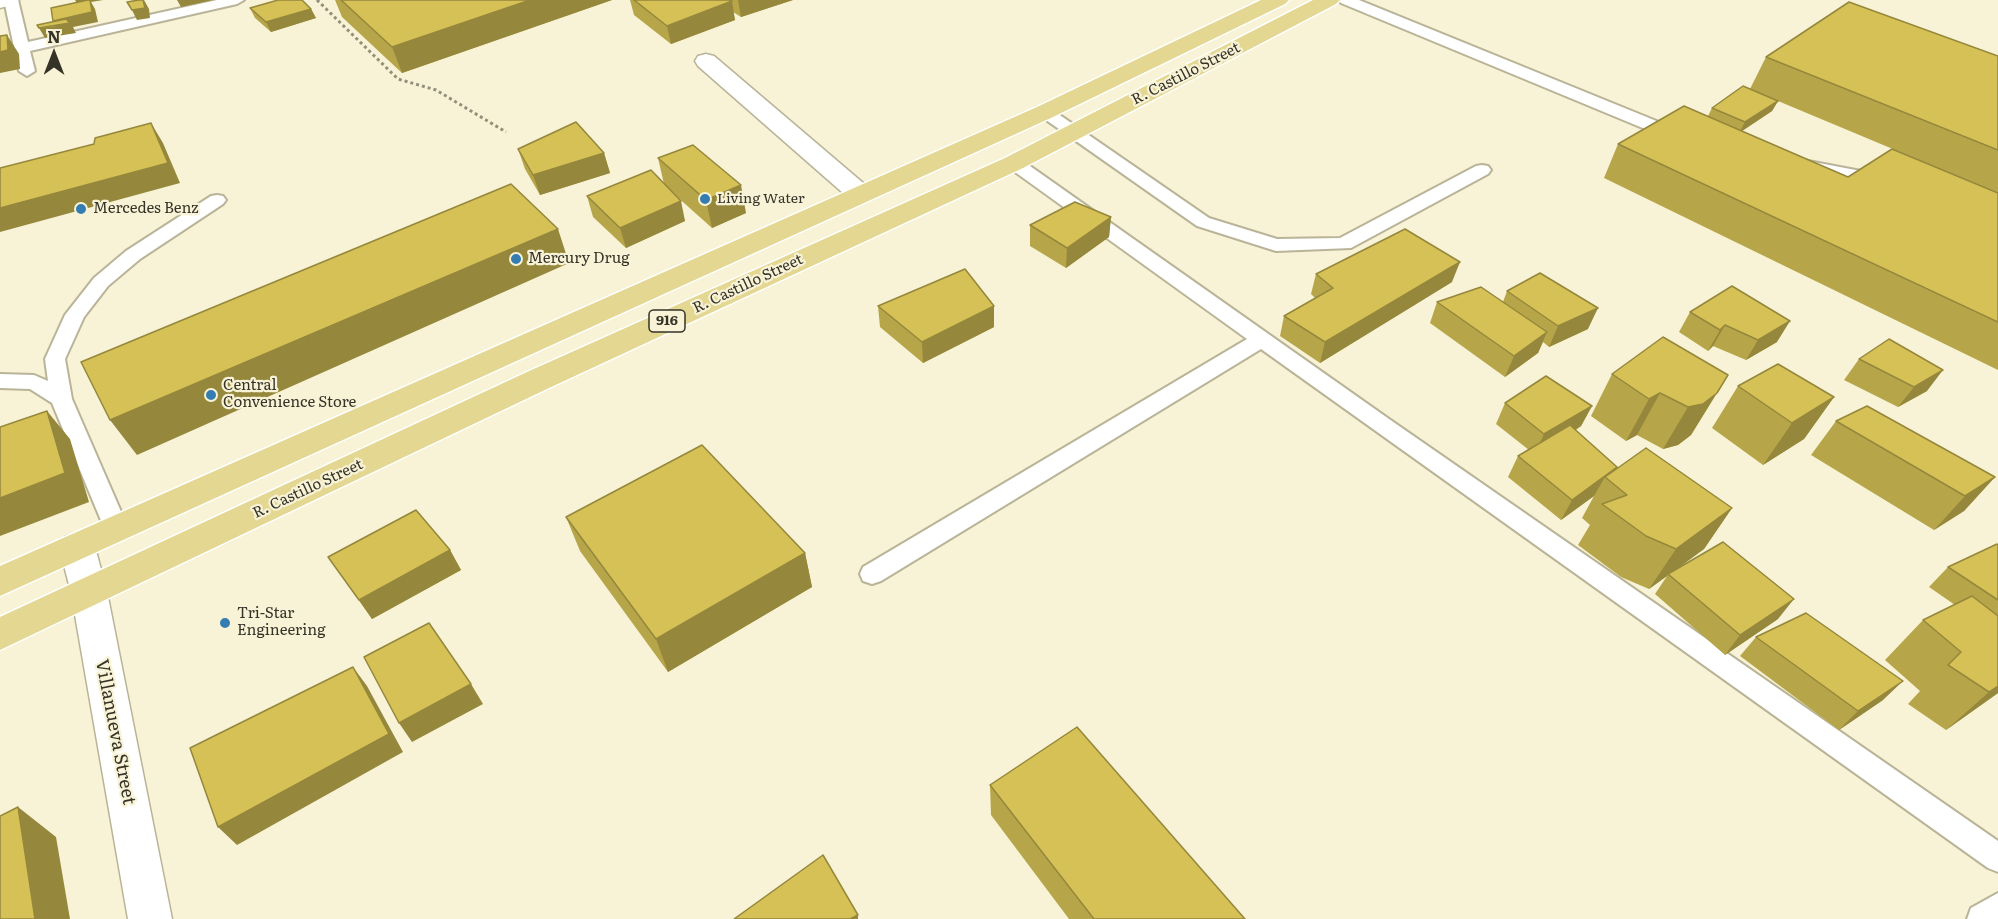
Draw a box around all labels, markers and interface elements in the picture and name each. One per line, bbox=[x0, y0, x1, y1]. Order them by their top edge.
north arrow bbox=[24, 24, 84, 84]
text: N bbox=[47, 24, 61, 48]
street label: R. Castillo Street bbox=[1129, 39, 1243, 109]
place label: Living Water bbox=[717, 191, 805, 207]
marker: Living Water bbox=[698, 192, 712, 206]
place label: Mercedes Benz bbox=[93, 200, 199, 218]
marker: Mercedes Benz bbox=[74, 202, 88, 216]
place label: Mercury Drug bbox=[528, 250, 630, 268]
street label: R. Castillo Street bbox=[690, 251, 806, 317]
marker: Mercury Drug bbox=[509, 252, 523, 266]
road number: 916 bbox=[649, 310, 685, 332]
place label: Central Convenience Store bbox=[223, 377, 356, 412]
marker: Central Convenience Store bbox=[204, 388, 218, 402]
street label: R. Castillo Street bbox=[250, 456, 366, 522]
place label: Tri-Star Engineering bbox=[237, 605, 325, 640]
marker: Tri-Star Engineering bbox=[218, 616, 232, 630]
street label: Villanueva Street bbox=[90, 657, 140, 807]

